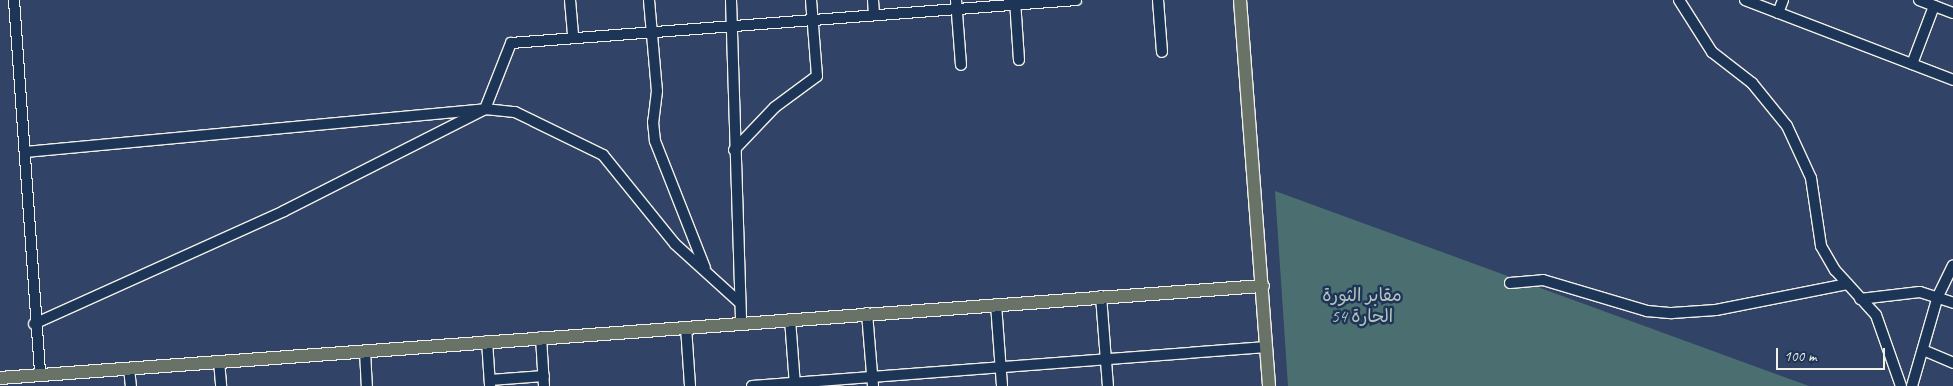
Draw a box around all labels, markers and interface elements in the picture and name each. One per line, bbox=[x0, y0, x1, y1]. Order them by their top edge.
park label: مقابر الثورة الحارة 54 bbox=[1322, 285, 1402, 328]
scale bar bbox=[1778, 338, 1887, 370]
text: 100 m bbox=[1784, 347, 1816, 366]

